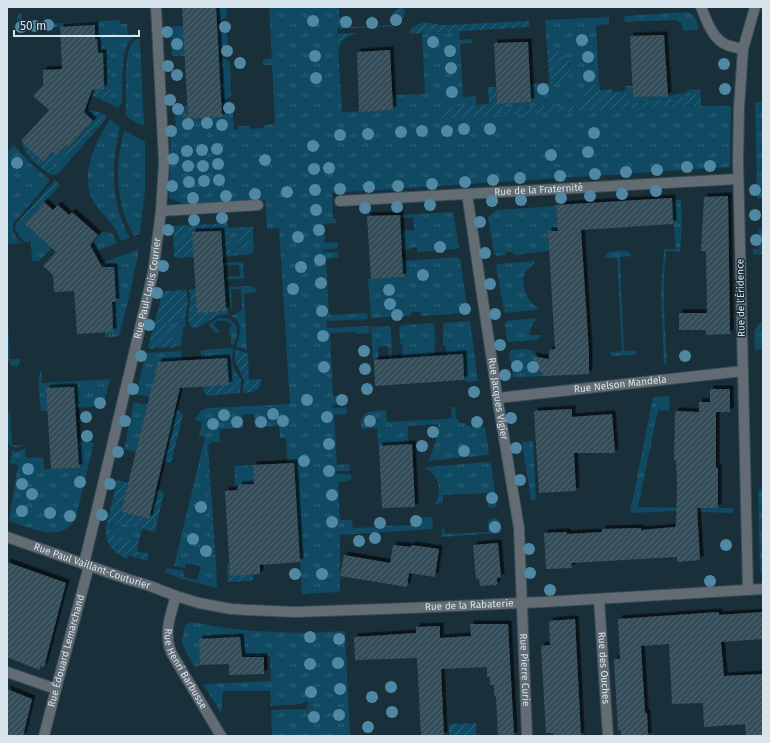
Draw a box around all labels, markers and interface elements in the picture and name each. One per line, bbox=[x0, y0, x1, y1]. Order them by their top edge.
scale bar bbox=[14, 12, 139, 38]
text: 50 m bbox=[20, 19, 46, 33]
street label: Rue de la Fraternité bbox=[494, 182, 583, 198]
street label: Rue Paul-Louis Courier bbox=[132, 237, 164, 340]
street label: Rue de l'Éridence bbox=[732, 259, 748, 337]
street label: Rue Jacques Vigier bbox=[486, 357, 510, 441]
street label: Rue Nelson Mandela bbox=[573, 373, 667, 396]
street label: Rue Paul Vaillant-Couturier bbox=[32, 541, 152, 592]
street label: Rue Édouard Lemarchand bbox=[46, 593, 87, 709]
street label: Rue de la Rabaterie bbox=[425, 597, 514, 613]
street label: Rue Henri Barbusse bbox=[162, 628, 210, 711]
street label: Rue des Ouches bbox=[595, 631, 612, 705]
street label: Rue Pierre Curie bbox=[517, 633, 532, 707]

